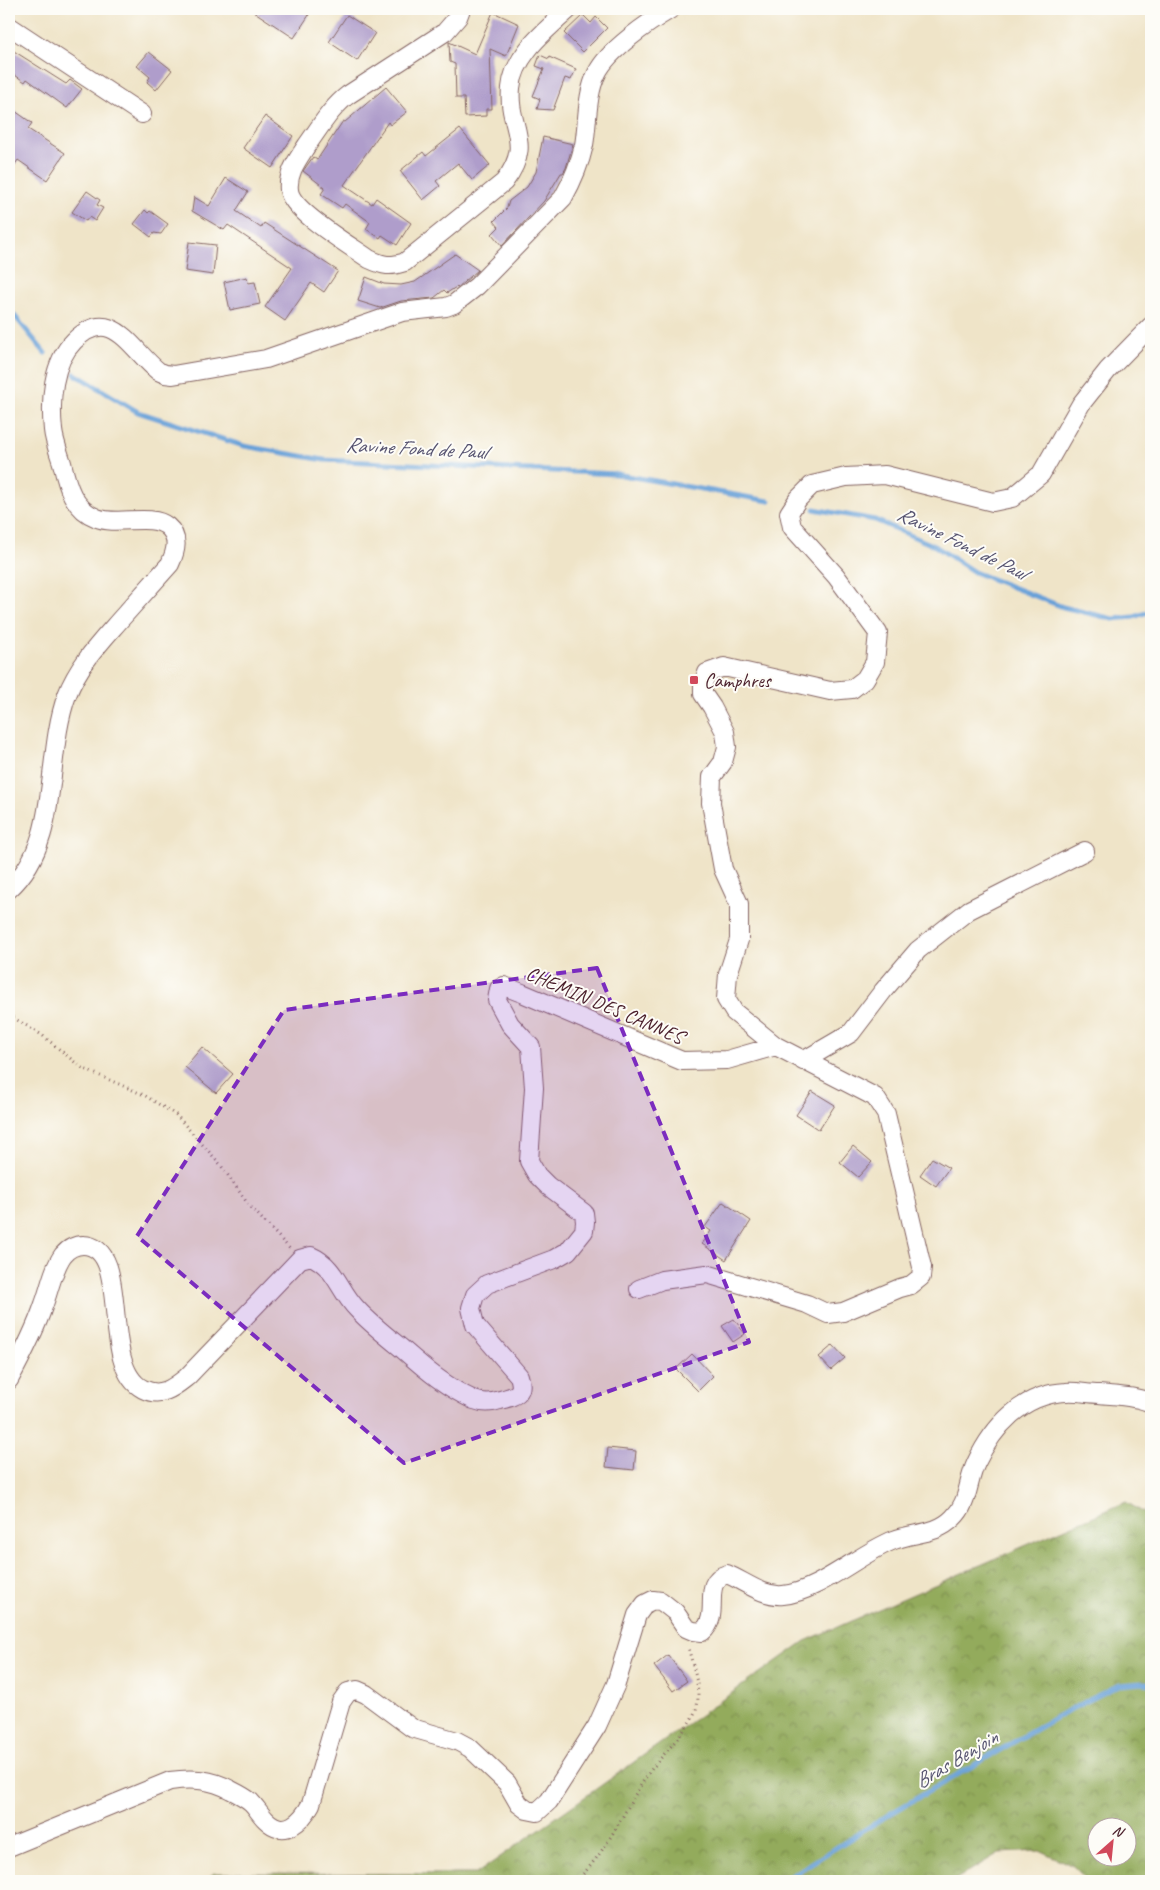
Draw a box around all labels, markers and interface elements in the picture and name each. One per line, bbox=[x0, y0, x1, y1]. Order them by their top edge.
water label: Ravine Fond de Paul bbox=[345, 431, 493, 465]
water label: Ravine Fond de Paul bbox=[893, 501, 1037, 588]
place label: Camphres bbox=[704, 668, 773, 693]
marker: Camphres bbox=[688, 674, 700, 686]
street label: CHEMIN DES CANNES bbox=[523, 961, 691, 1051]
water label: Bras Benjoin bbox=[910, 1723, 1003, 1794]
north arrow bbox=[1088, 1818, 1138, 1868]
text: N bbox=[1110, 1821, 1127, 1841]

